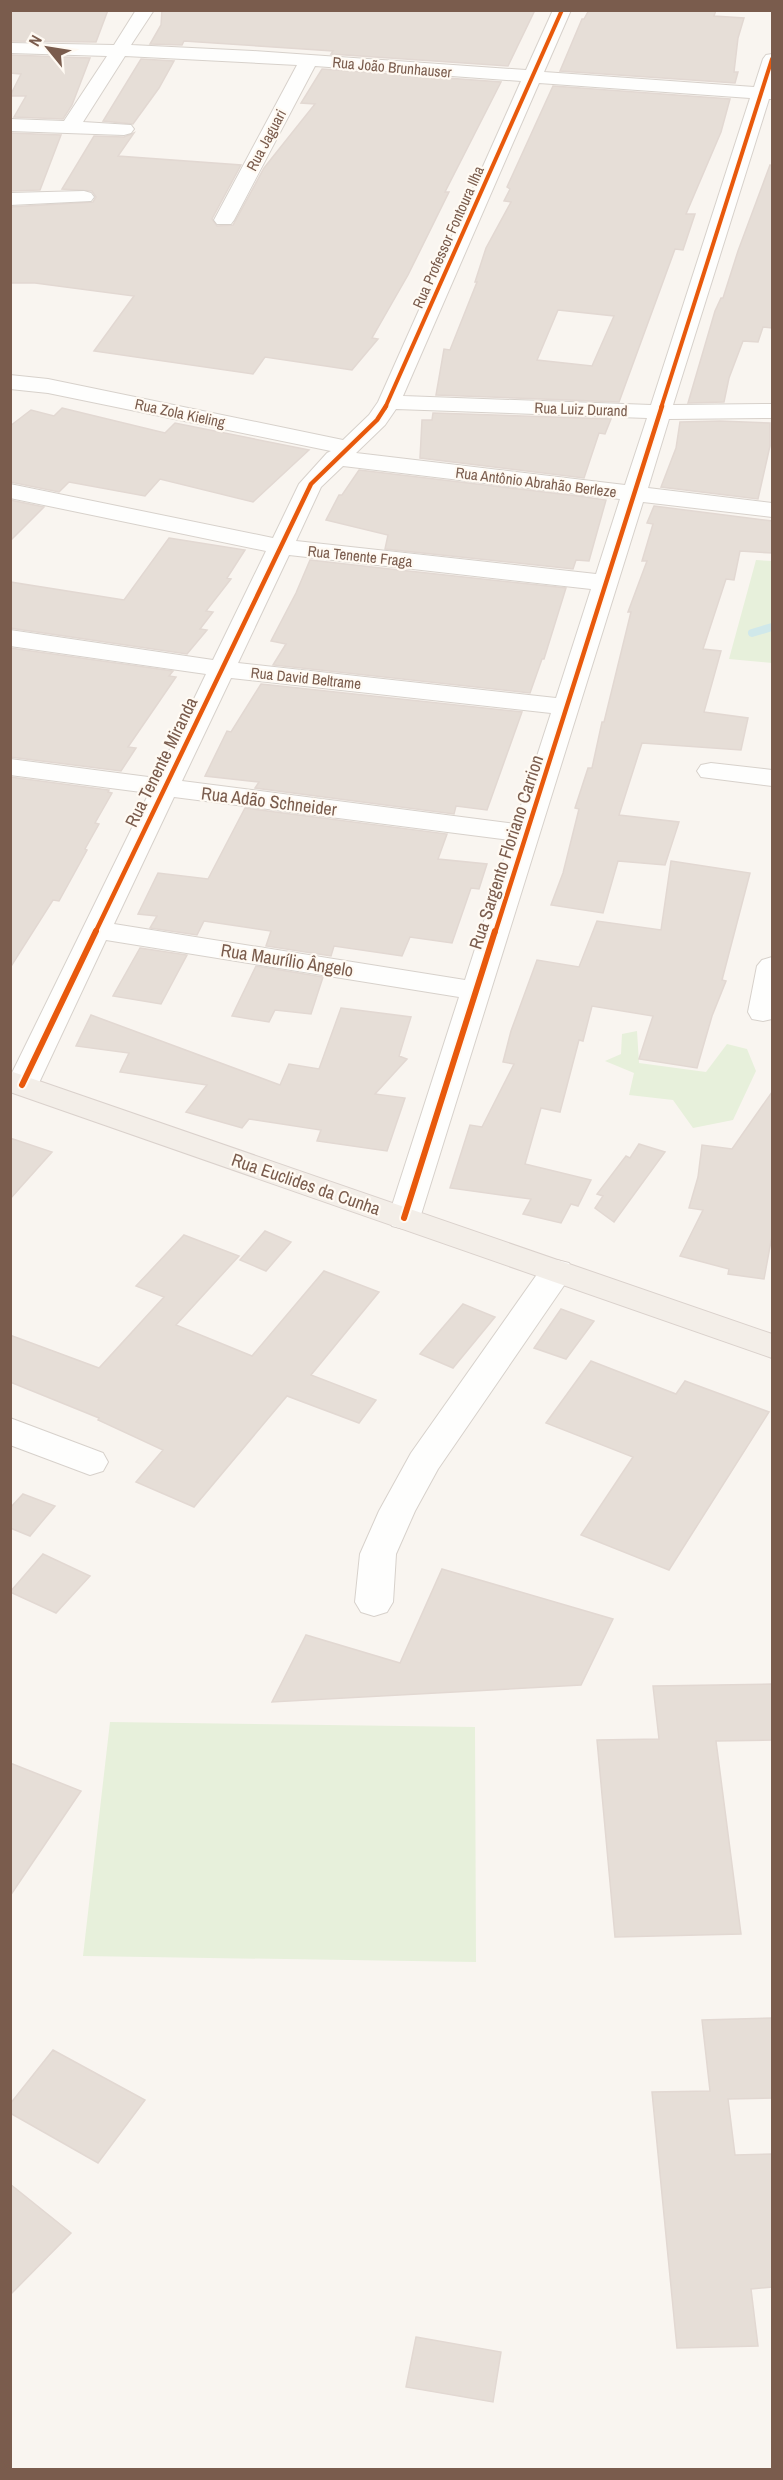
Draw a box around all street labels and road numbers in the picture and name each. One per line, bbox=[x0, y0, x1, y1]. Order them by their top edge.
street label: Rua João Brunhauser bbox=[331, 51, 453, 83]
street label: Rua Jaguari bbox=[241, 105, 291, 175]
street label: Rua Professor Fontoura Ilha bbox=[407, 162, 489, 312]
street label: Rua Zola Kieling bbox=[133, 393, 227, 433]
street label: Rua Luiz Durand bbox=[534, 397, 628, 421]
street label: Rua Antônio Abrahão Berleze bbox=[454, 462, 618, 502]
street label: Rua Tenente Fraga bbox=[307, 540, 414, 572]
street label: Rua David Beltrame bbox=[250, 662, 362, 694]
street label: Rua Tenente Miranda bbox=[119, 693, 203, 831]
street label: Rua Sargento Floriano Carrion bbox=[463, 752, 549, 952]
street label: Rua Adão Schneider bbox=[200, 780, 338, 822]
street label: Rua Maurílio Ângelo bbox=[219, 937, 355, 983]
street label: Rua Euclides da Cunha bbox=[228, 1147, 384, 1221]

